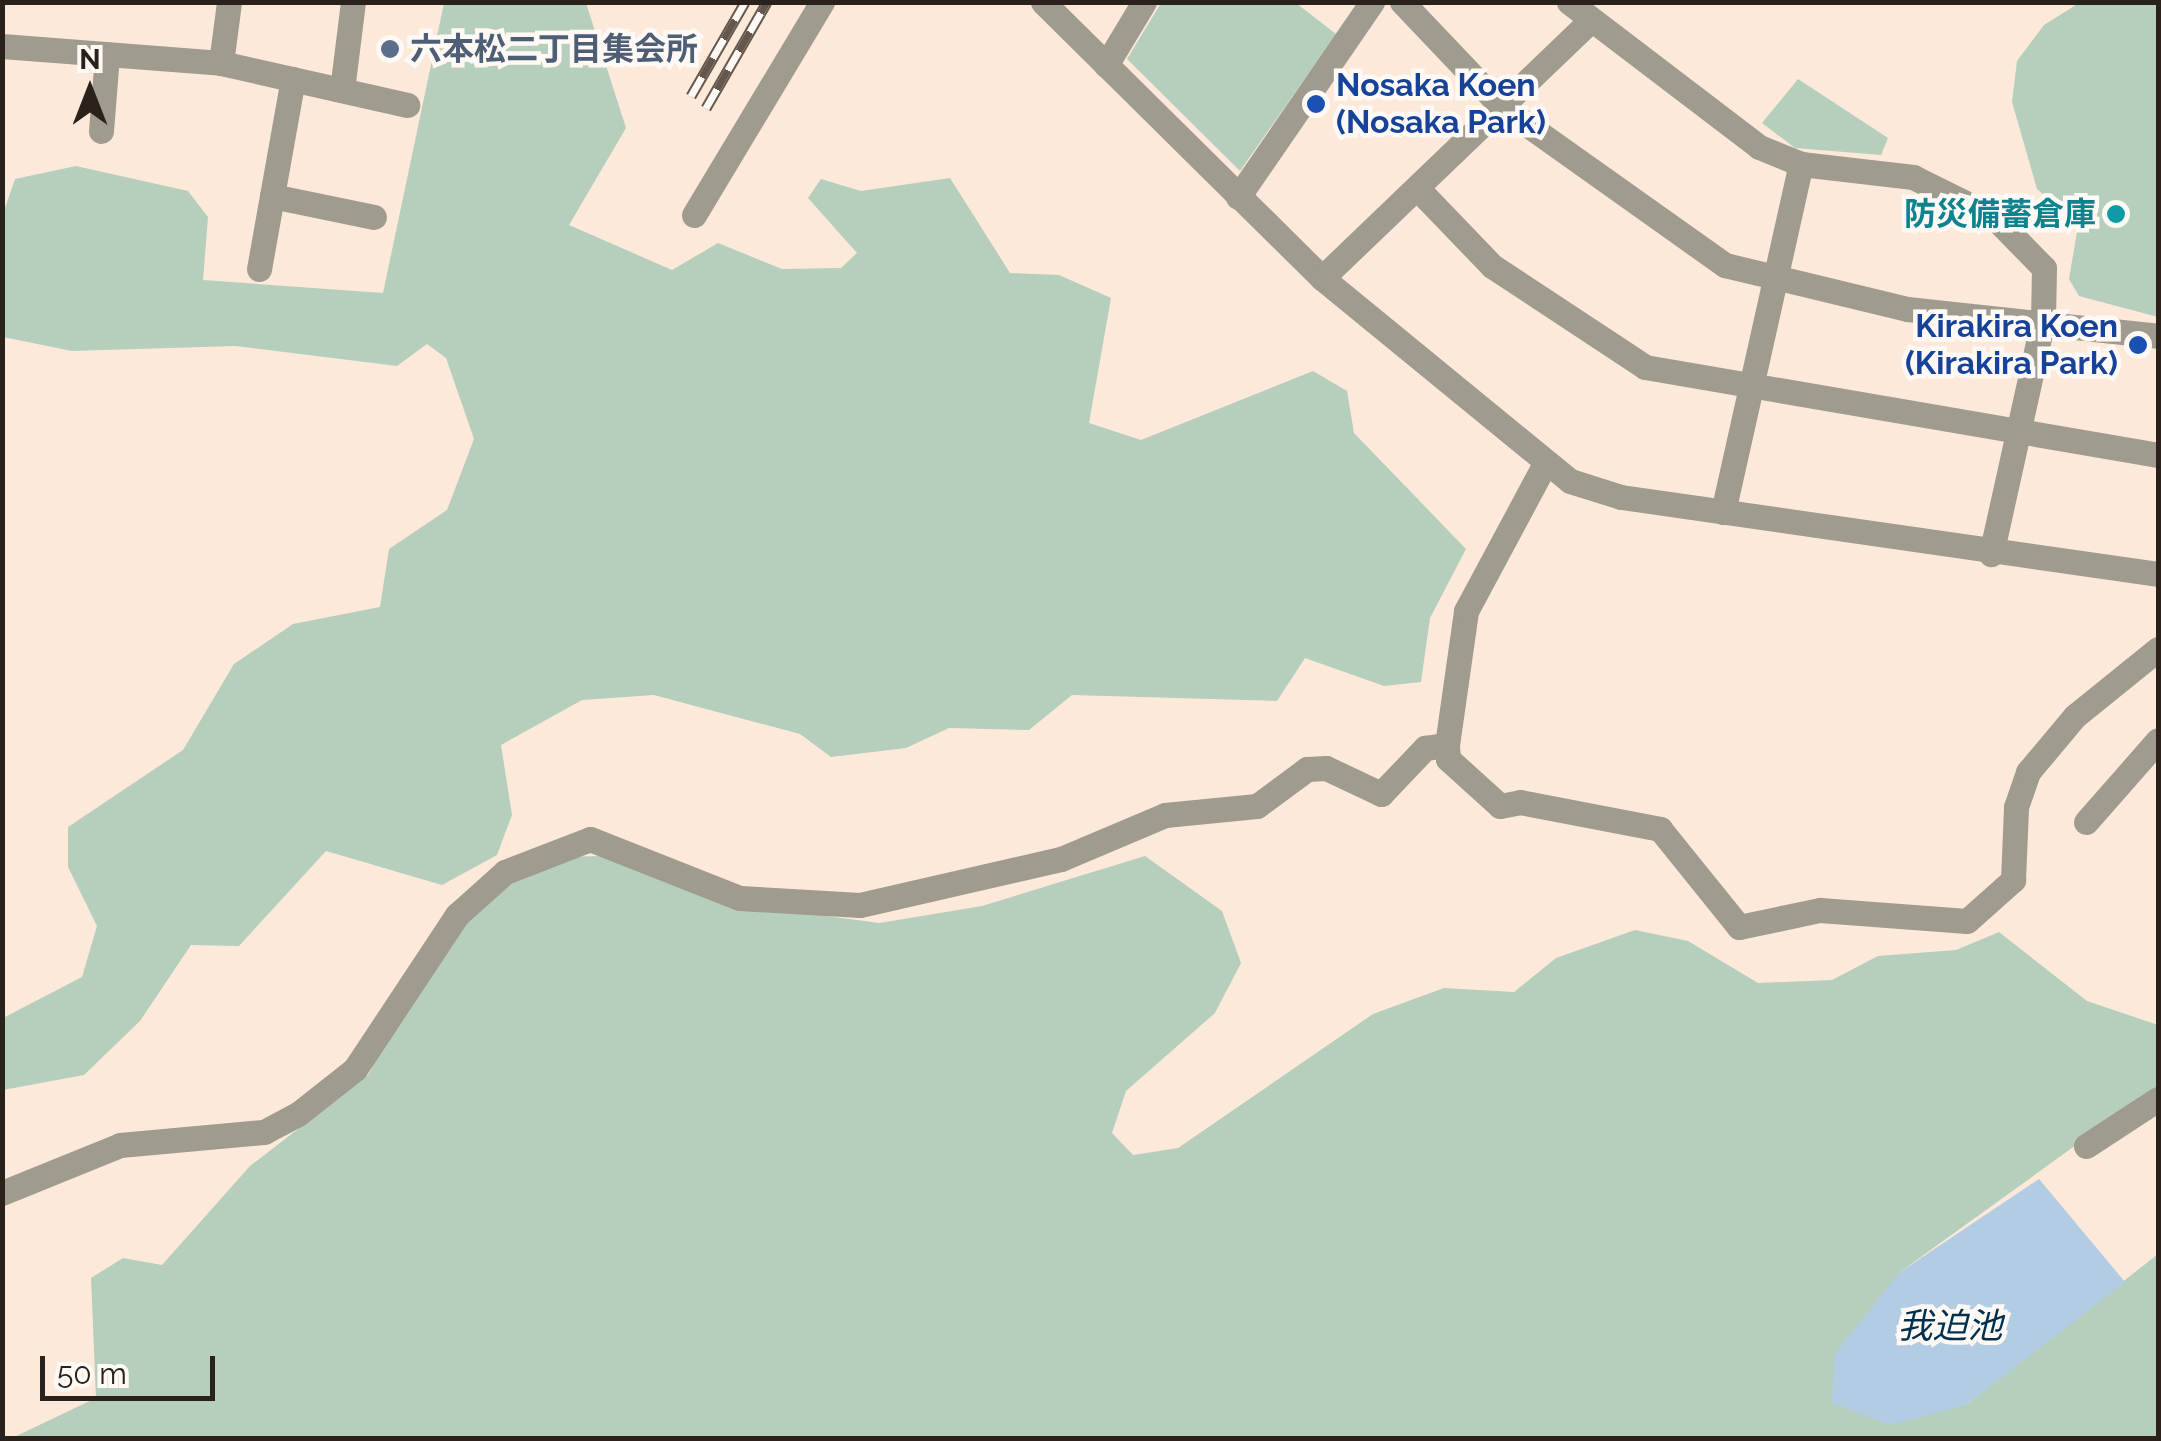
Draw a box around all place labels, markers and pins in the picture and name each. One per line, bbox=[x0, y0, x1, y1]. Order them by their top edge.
place label: 六本松二丁目集会所 bbox=[410, 30, 698, 68]
marker: 六本松二丁目集会所 bbox=[379, 38, 401, 60]
place label: Nosaka Koen (Nosaka Park) bbox=[1336, 67, 1546, 142]
marker: Nosaka Koen (Nosaka Park) bbox=[1305, 93, 1327, 115]
place label: 防災備蓄倉庫 bbox=[1904, 195, 2096, 233]
marker: 防災備蓄倉庫 bbox=[2105, 203, 2127, 225]
place label: Kirakira Koen (Kirakira Park) bbox=[1905, 308, 2118, 383]
marker: Kirakira Koen (Kirakira Park) bbox=[2127, 334, 2149, 356]

